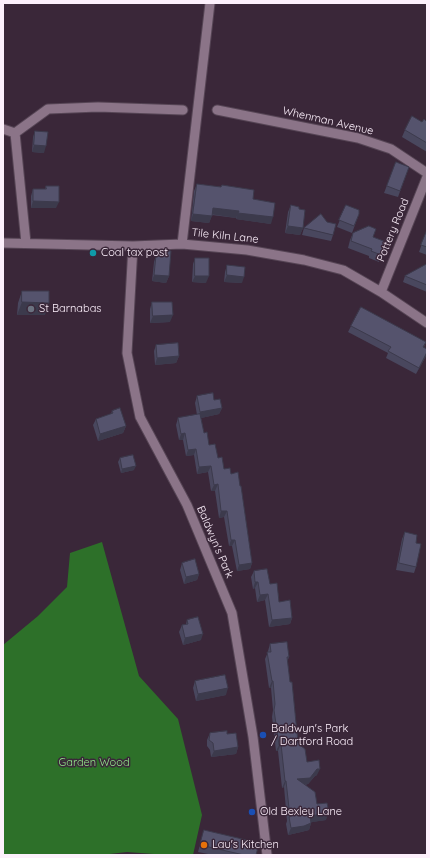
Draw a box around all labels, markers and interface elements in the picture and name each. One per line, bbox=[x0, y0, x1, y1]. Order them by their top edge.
street label: Whenman Avenue bbox=[281, 104, 375, 138]
street label: Pottery Road bbox=[374, 196, 412, 264]
street label: Tile Kiln Lane bbox=[191, 226, 259, 246]
place label: Coal tax post bbox=[101, 246, 168, 260]
marker: Coal tax post bbox=[88, 248, 98, 258]
place label: St Barnabas bbox=[39, 302, 101, 316]
marker: St Barnabas bbox=[26, 304, 36, 314]
street label: Baldwyn's Park bbox=[194, 504, 236, 580]
place label: Baldwyn's Park / Dartford Road bbox=[271, 722, 353, 748]
marker: Baldwyn's Park / Dartford Road bbox=[258, 730, 268, 740]
park label: Garden Wood bbox=[58, 756, 130, 770]
place label: Old Bexley Lane bbox=[260, 805, 342, 819]
marker: Old Bexley Lane bbox=[247, 807, 257, 817]
place label: Lau's Kitchen bbox=[212, 838, 279, 852]
marker: Lau's Kitchen bbox=[199, 840, 209, 850]

